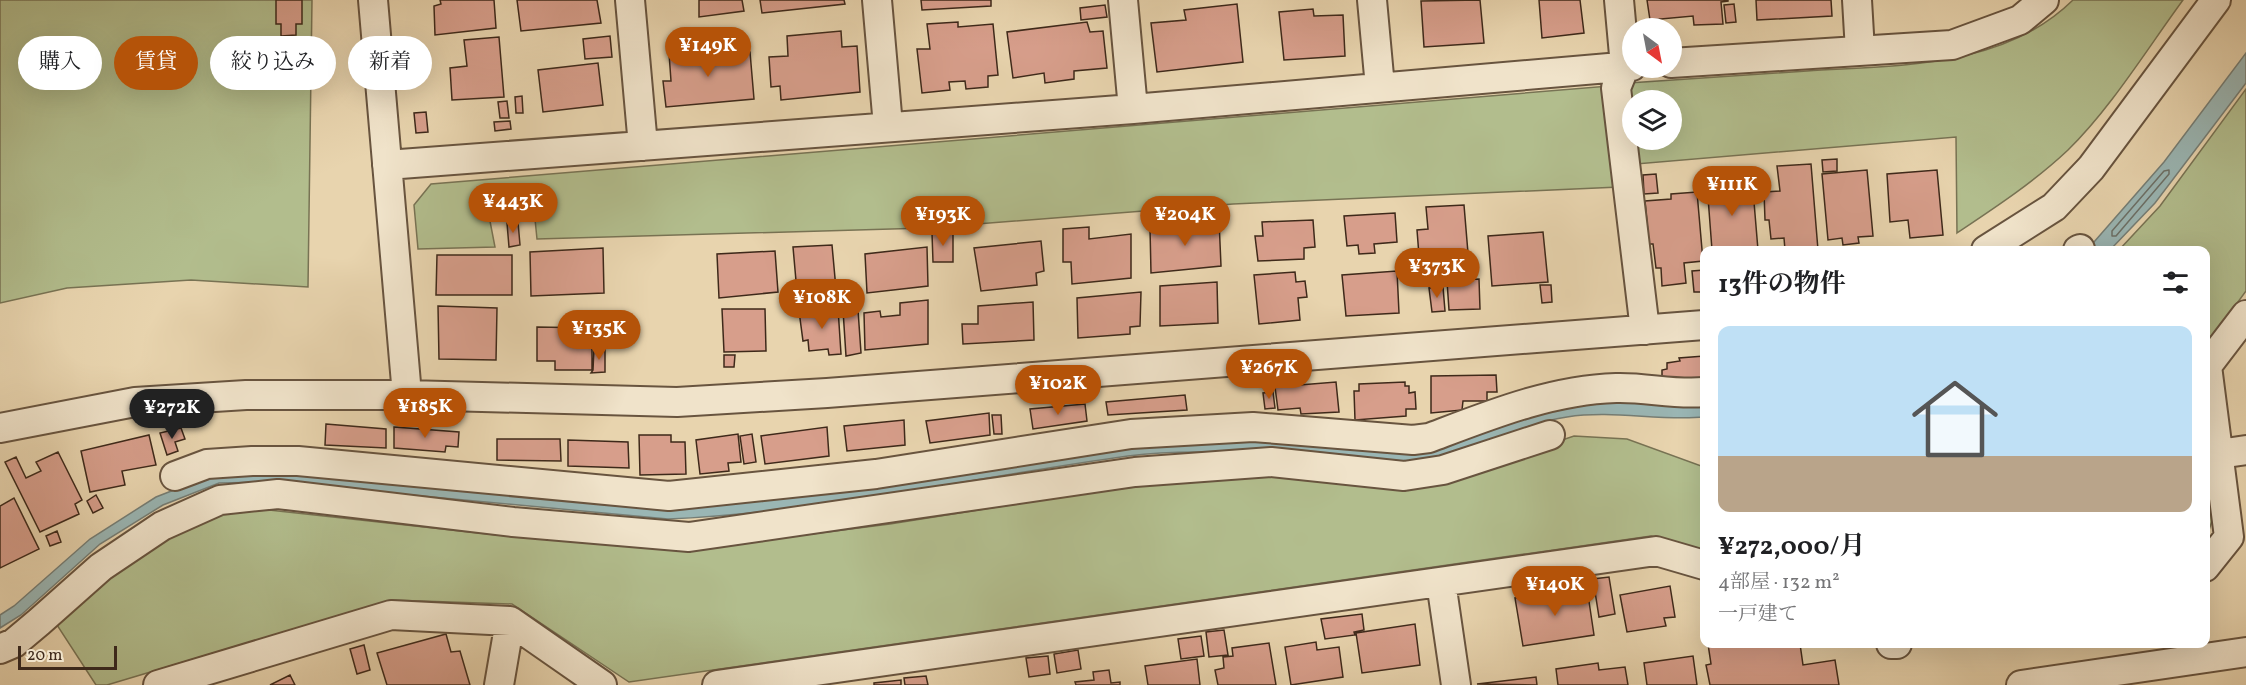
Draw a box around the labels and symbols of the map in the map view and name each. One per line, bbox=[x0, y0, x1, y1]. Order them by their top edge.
north arrow bbox=[1622, 18, 1682, 78]
pin: ¥149K bbox=[666, 27, 750, 78]
pin: ¥111K bbox=[1690, 166, 1774, 217]
pin: ¥443K bbox=[471, 183, 555, 234]
pin: ¥193K bbox=[901, 196, 985, 247]
pin: ¥204K bbox=[1143, 196, 1227, 247]
pin: ¥373K bbox=[1395, 248, 1479, 299]
pin: ¥108K bbox=[780, 279, 864, 330]
pin: ¥135K bbox=[557, 310, 641, 361]
pin: ¥267K bbox=[1227, 349, 1311, 400]
pin: ¥102K bbox=[1016, 365, 1100, 416]
pin: ¥185K bbox=[383, 388, 467, 439]
pin: ¥272K bbox=[130, 389, 214, 440]
pin: ¥140K bbox=[1513, 566, 1597, 617]
scale bar bbox=[18, 643, 117, 670]

